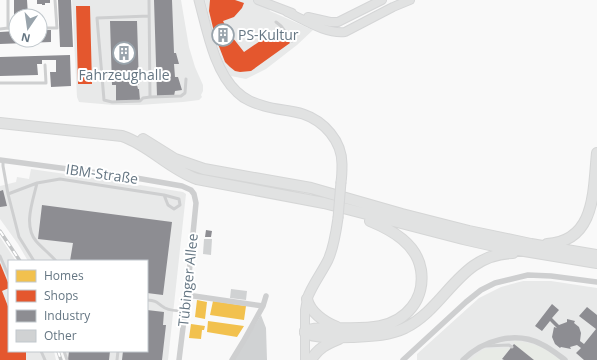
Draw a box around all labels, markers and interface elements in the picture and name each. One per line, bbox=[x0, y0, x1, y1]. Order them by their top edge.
north arrow bbox=[8, 8, 48, 48]
building icon: PS-Kultur bbox=[210, 22, 236, 48]
place label: PS-Kultur bbox=[238, 25, 299, 44]
text: N bbox=[20, 30, 32, 47]
building icon: Fahrzeughalle bbox=[111, 40, 137, 66]
place label: Fahrzeughalle bbox=[78, 65, 170, 84]
street label: IBM-Straße bbox=[65, 159, 140, 188]
street label: Tübinger Allee bbox=[173, 232, 202, 327]
legend bbox=[8, 260, 148, 352]
text: Homes bbox=[44, 267, 84, 284]
text: Shops bbox=[44, 287, 79, 304]
text: Industry bbox=[44, 307, 91, 324]
text: Other bbox=[44, 327, 77, 344]

